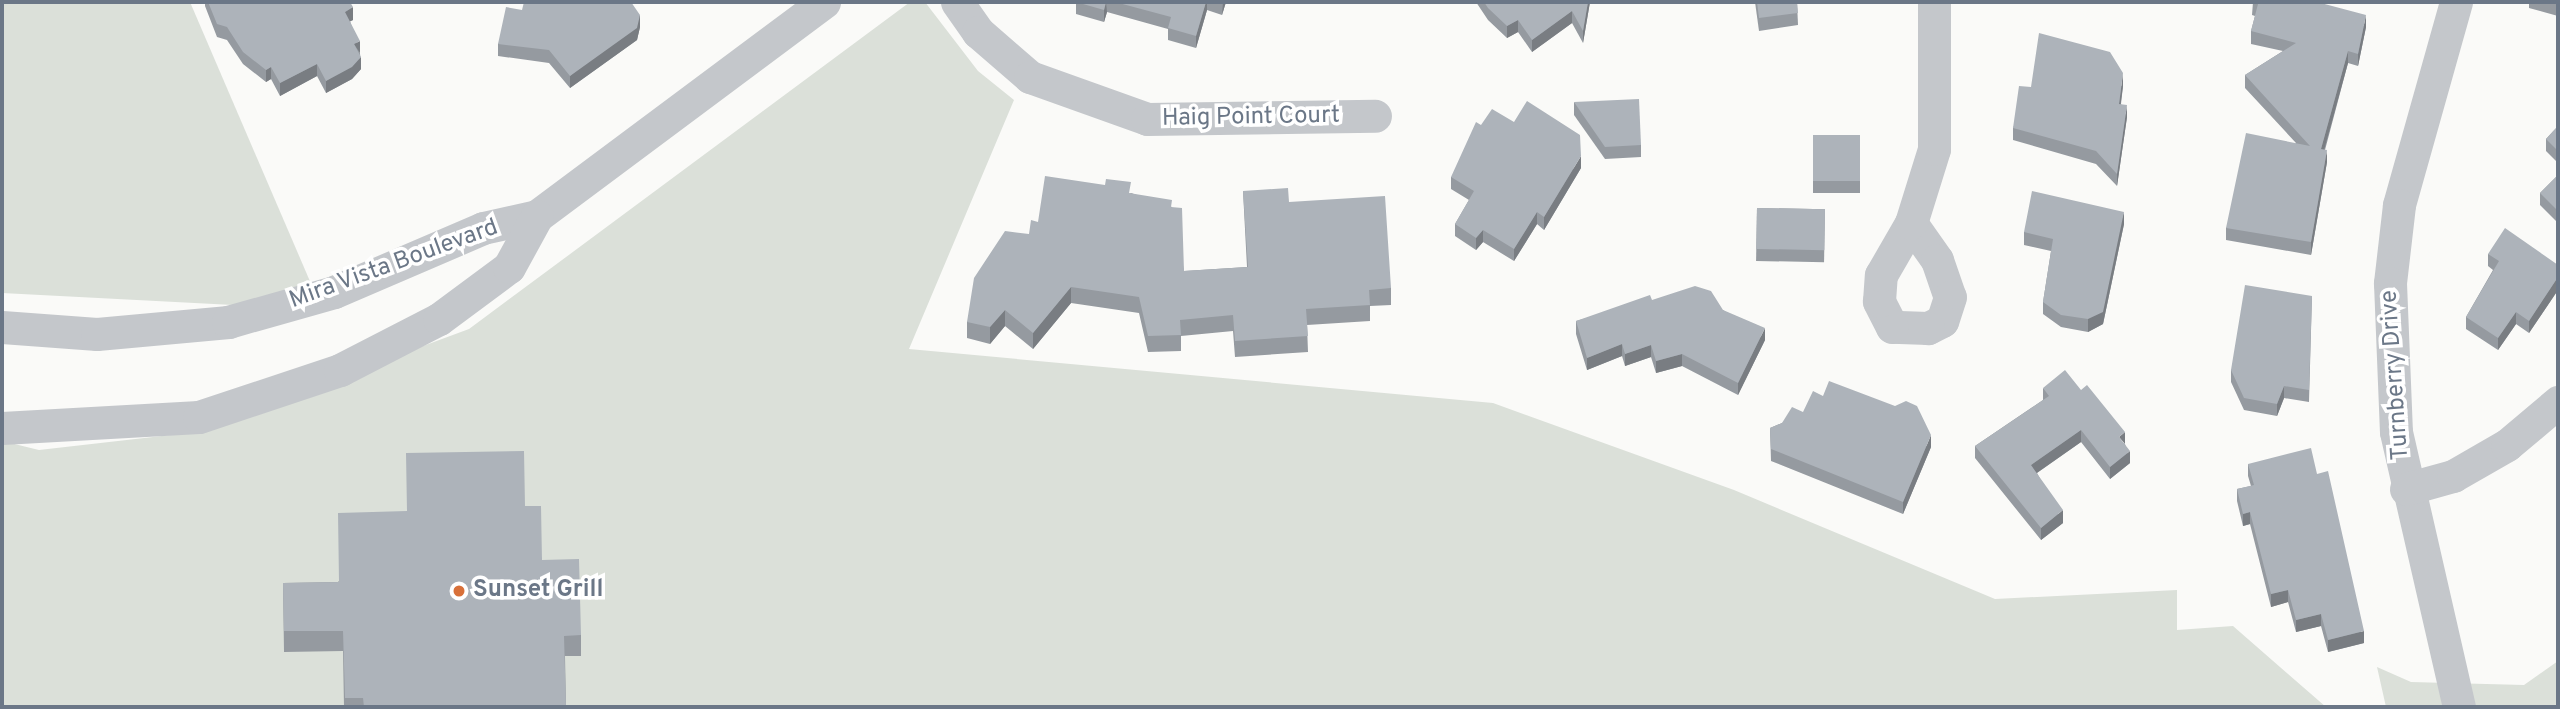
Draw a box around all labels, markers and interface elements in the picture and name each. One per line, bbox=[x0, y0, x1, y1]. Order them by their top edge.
street label: Haig Point Court bbox=[1162, 102, 1340, 134]
street label: Mira Vista Boulevard bbox=[285, 214, 503, 316]
street label: Turnberry Drive bbox=[2376, 289, 2416, 461]
place label: Sunset Grill bbox=[473, 577, 603, 605]
marker: Sunset Grill bbox=[451, 583, 467, 599]

